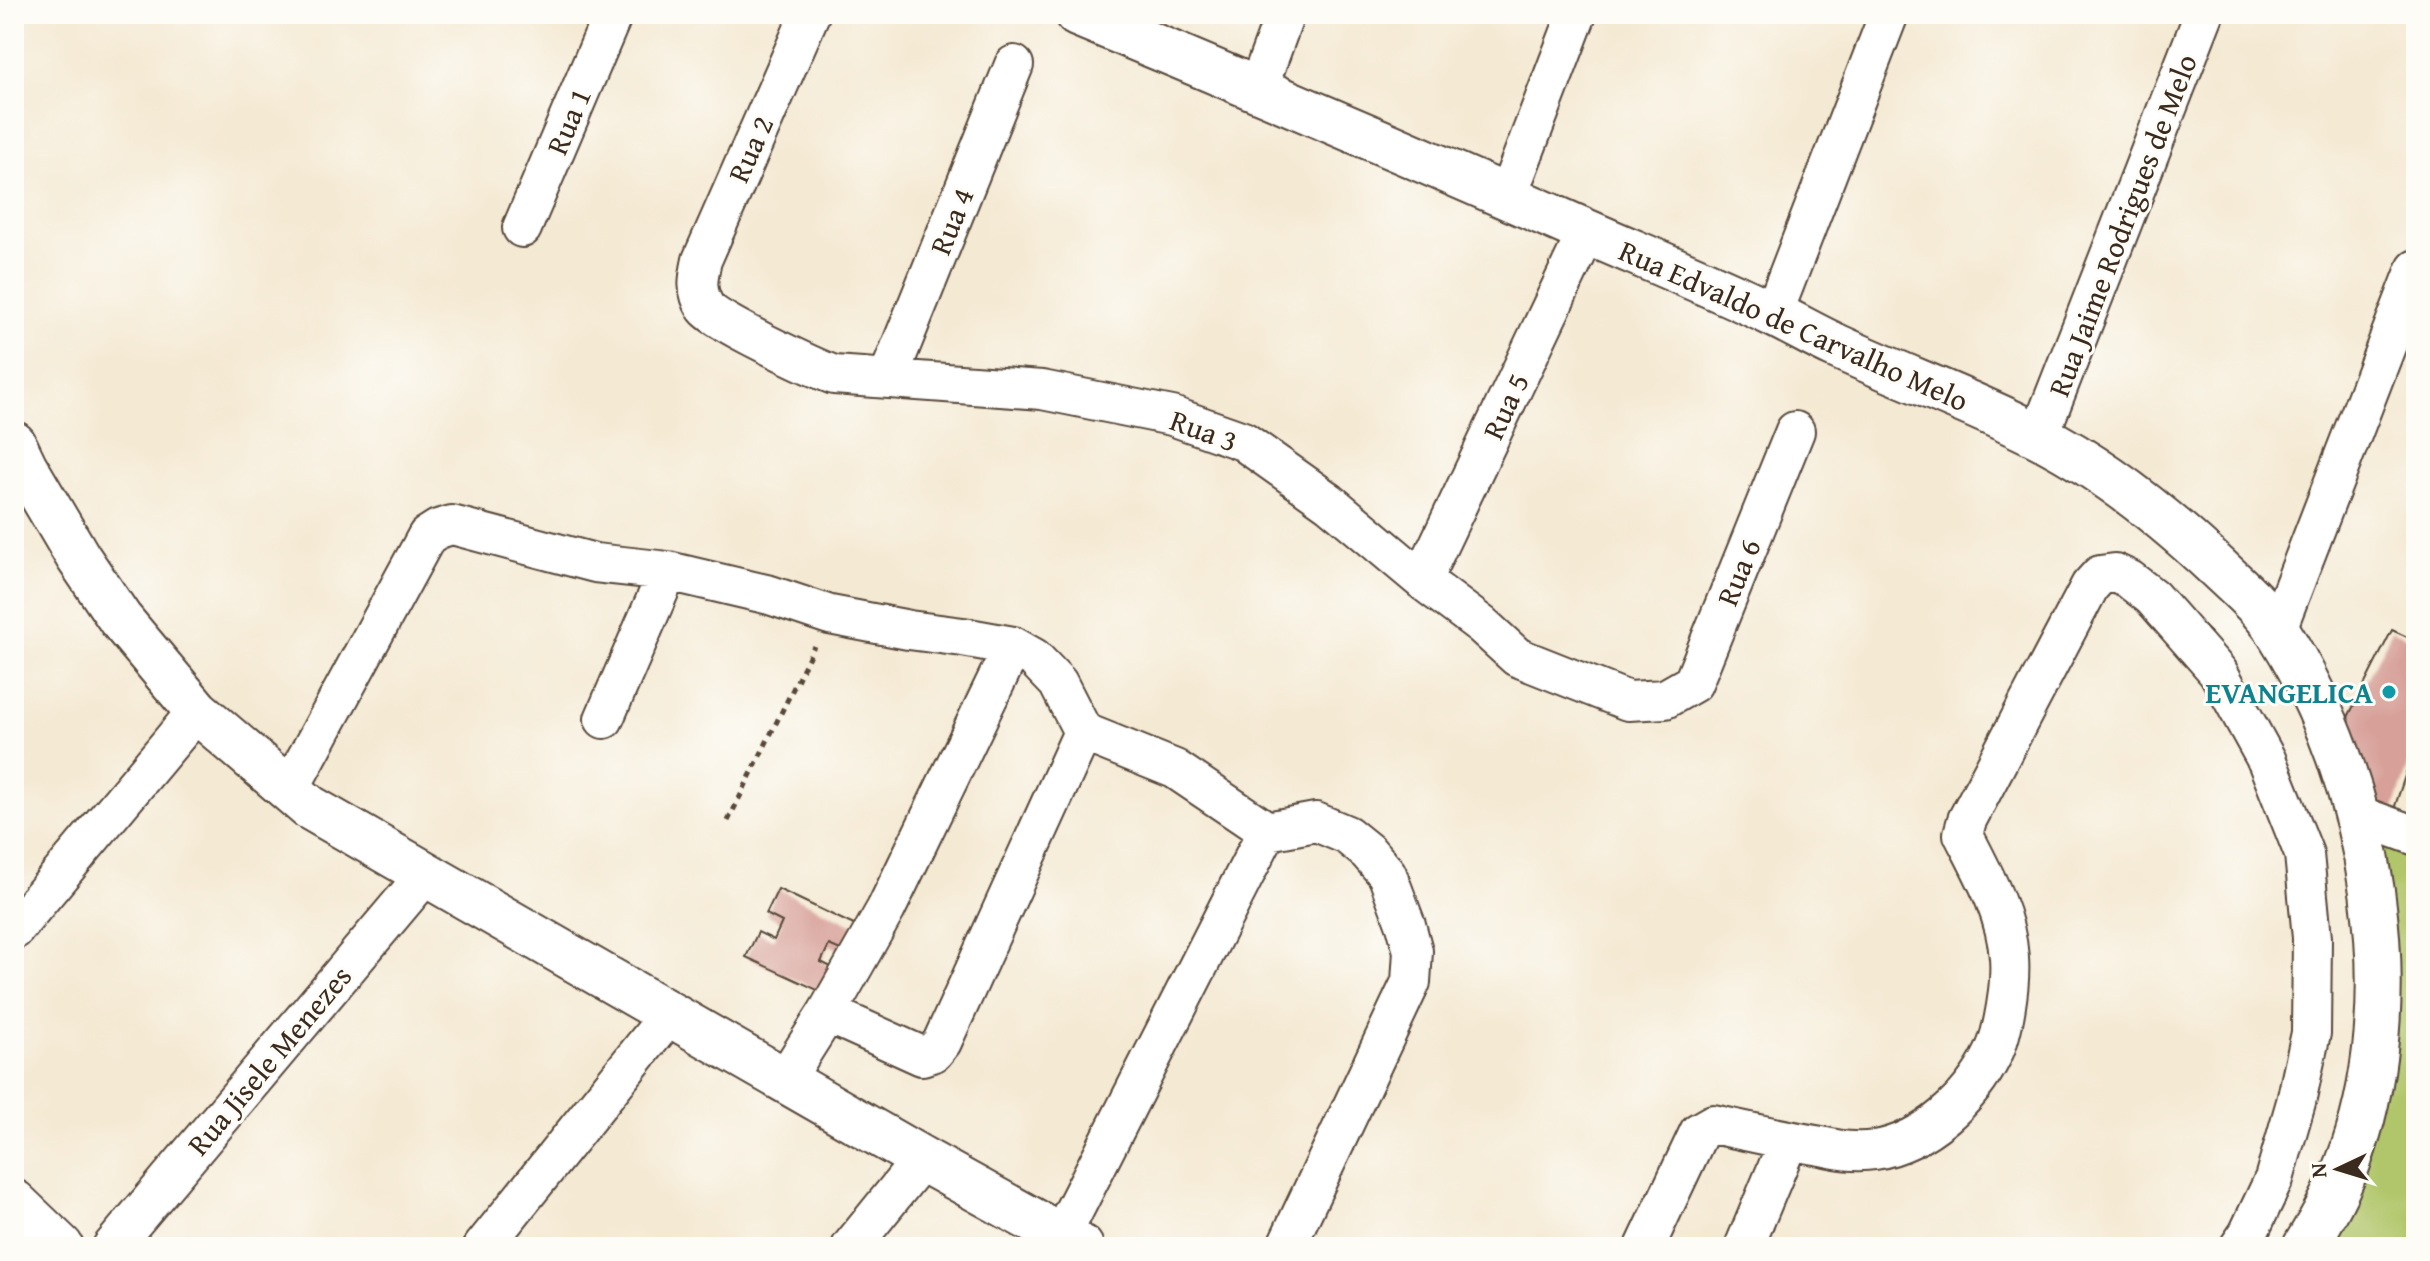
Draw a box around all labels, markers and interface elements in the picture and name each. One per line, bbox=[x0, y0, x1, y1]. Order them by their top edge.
street label: Rua Jaime Rodrigues de Melo bbox=[2036, 47, 2208, 403]
street label: Rua 1 bbox=[534, 81, 602, 161]
street label: Rua 2 bbox=[716, 109, 784, 189]
street label: Rua 4 bbox=[918, 181, 984, 261]
street label: Rua Edvaldo de Carvalho Melo bbox=[1612, 228, 1976, 422]
street label: Rua 5 bbox=[1471, 366, 1539, 446]
street label: Rua 3 bbox=[1164, 398, 1244, 462]
street label: Rua 6 bbox=[1705, 532, 1771, 612]
place label: EVANGELICA bbox=[2205, 670, 2373, 714]
marker: EVANGELICA bbox=[2380, 683, 2398, 701]
street label: Rua Jisele Menezes bbox=[176, 955, 362, 1165]
north arrow bbox=[2298, 1129, 2378, 1209]
text: N bbox=[2302, 1162, 2335, 1179]

